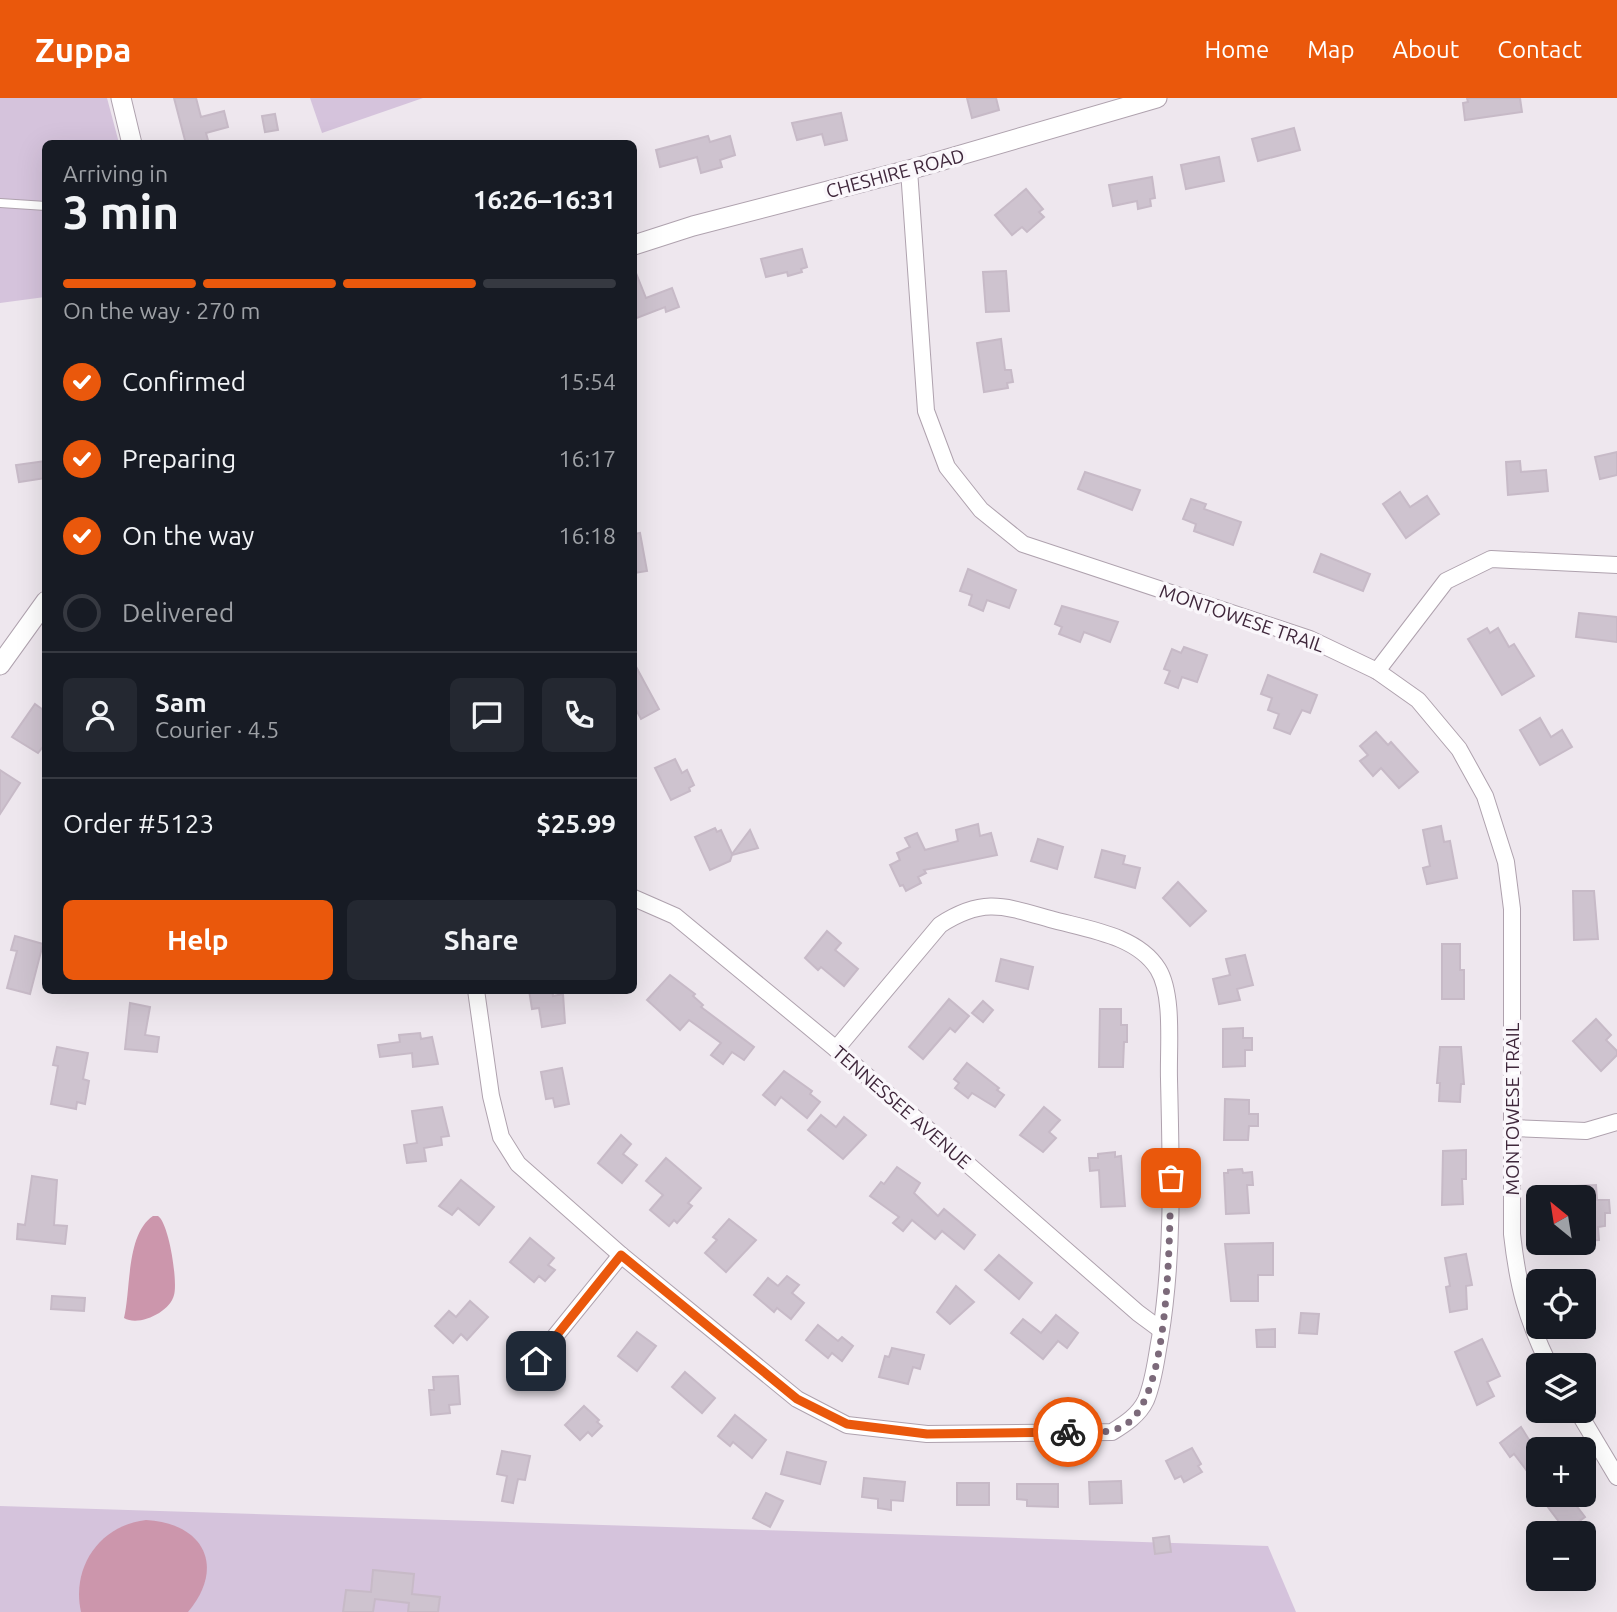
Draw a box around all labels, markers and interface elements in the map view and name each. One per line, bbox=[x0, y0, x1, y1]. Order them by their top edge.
text: Zuppa bbox=[35, 31, 131, 68]
text: Home bbox=[1204, 36, 1269, 63]
text: Map bbox=[1307, 36, 1354, 63]
text: About bbox=[1392, 36, 1459, 63]
text: Contact bbox=[1497, 36, 1582, 63]
street label: CHESHIRE ROAD bbox=[823, 144, 967, 202]
text: Arriving in bbox=[63, 161, 168, 186]
text: 16:26–16:31 bbox=[473, 185, 616, 214]
text: 3 min bbox=[63, 186, 179, 238]
text: On the way · 270 m bbox=[63, 298, 260, 323]
icon: check bbox=[63, 363, 101, 401]
text: Confirmed bbox=[122, 367, 246, 396]
text: 15:54 bbox=[558, 369, 616, 394]
icon: check bbox=[63, 440, 101, 478]
text: Preparing bbox=[122, 444, 236, 473]
text: 16:17 bbox=[558, 446, 616, 471]
icon: check bbox=[63, 517, 101, 555]
text: On the way bbox=[122, 521, 254, 550]
text: 16:18 bbox=[558, 523, 616, 548]
street label: MONTOWESE TRAIL bbox=[1157, 579, 1328, 657]
text: Delivered bbox=[122, 598, 234, 627]
button: person bbox=[63, 678, 137, 752]
button: chat bbox=[450, 678, 524, 752]
button: phone bbox=[542, 678, 616, 752]
text: Sam bbox=[155, 688, 207, 717]
text: Courier · 4.5 bbox=[155, 717, 279, 742]
text: Order #5123 bbox=[63, 809, 214, 838]
text: $25.99 bbox=[536, 809, 616, 838]
button: Help bbox=[63, 900, 333, 980]
button: Share bbox=[347, 900, 616, 980]
street label: MONTOWESE TRAIL bbox=[1501, 1022, 1523, 1195]
street label: TENNESSEE AVENUE bbox=[828, 1041, 976, 1173]
pin bbox=[1141, 1148, 1201, 1208]
icon: bag bbox=[1152, 1159, 1190, 1197]
north arrow bbox=[1526, 1185, 1596, 1255]
map controls bbox=[1526, 1185, 1596, 1591]
button: locate bbox=[1526, 1269, 1596, 1339]
pin bbox=[506, 1331, 566, 1391]
icon: home bbox=[517, 1342, 555, 1380]
button: layers bbox=[1526, 1353, 1596, 1423]
courier bbox=[1033, 1397, 1103, 1467]
icon: bike bbox=[1049, 1413, 1087, 1451]
button: + bbox=[1526, 1437, 1596, 1507]
button: − bbox=[1526, 1521, 1596, 1591]

